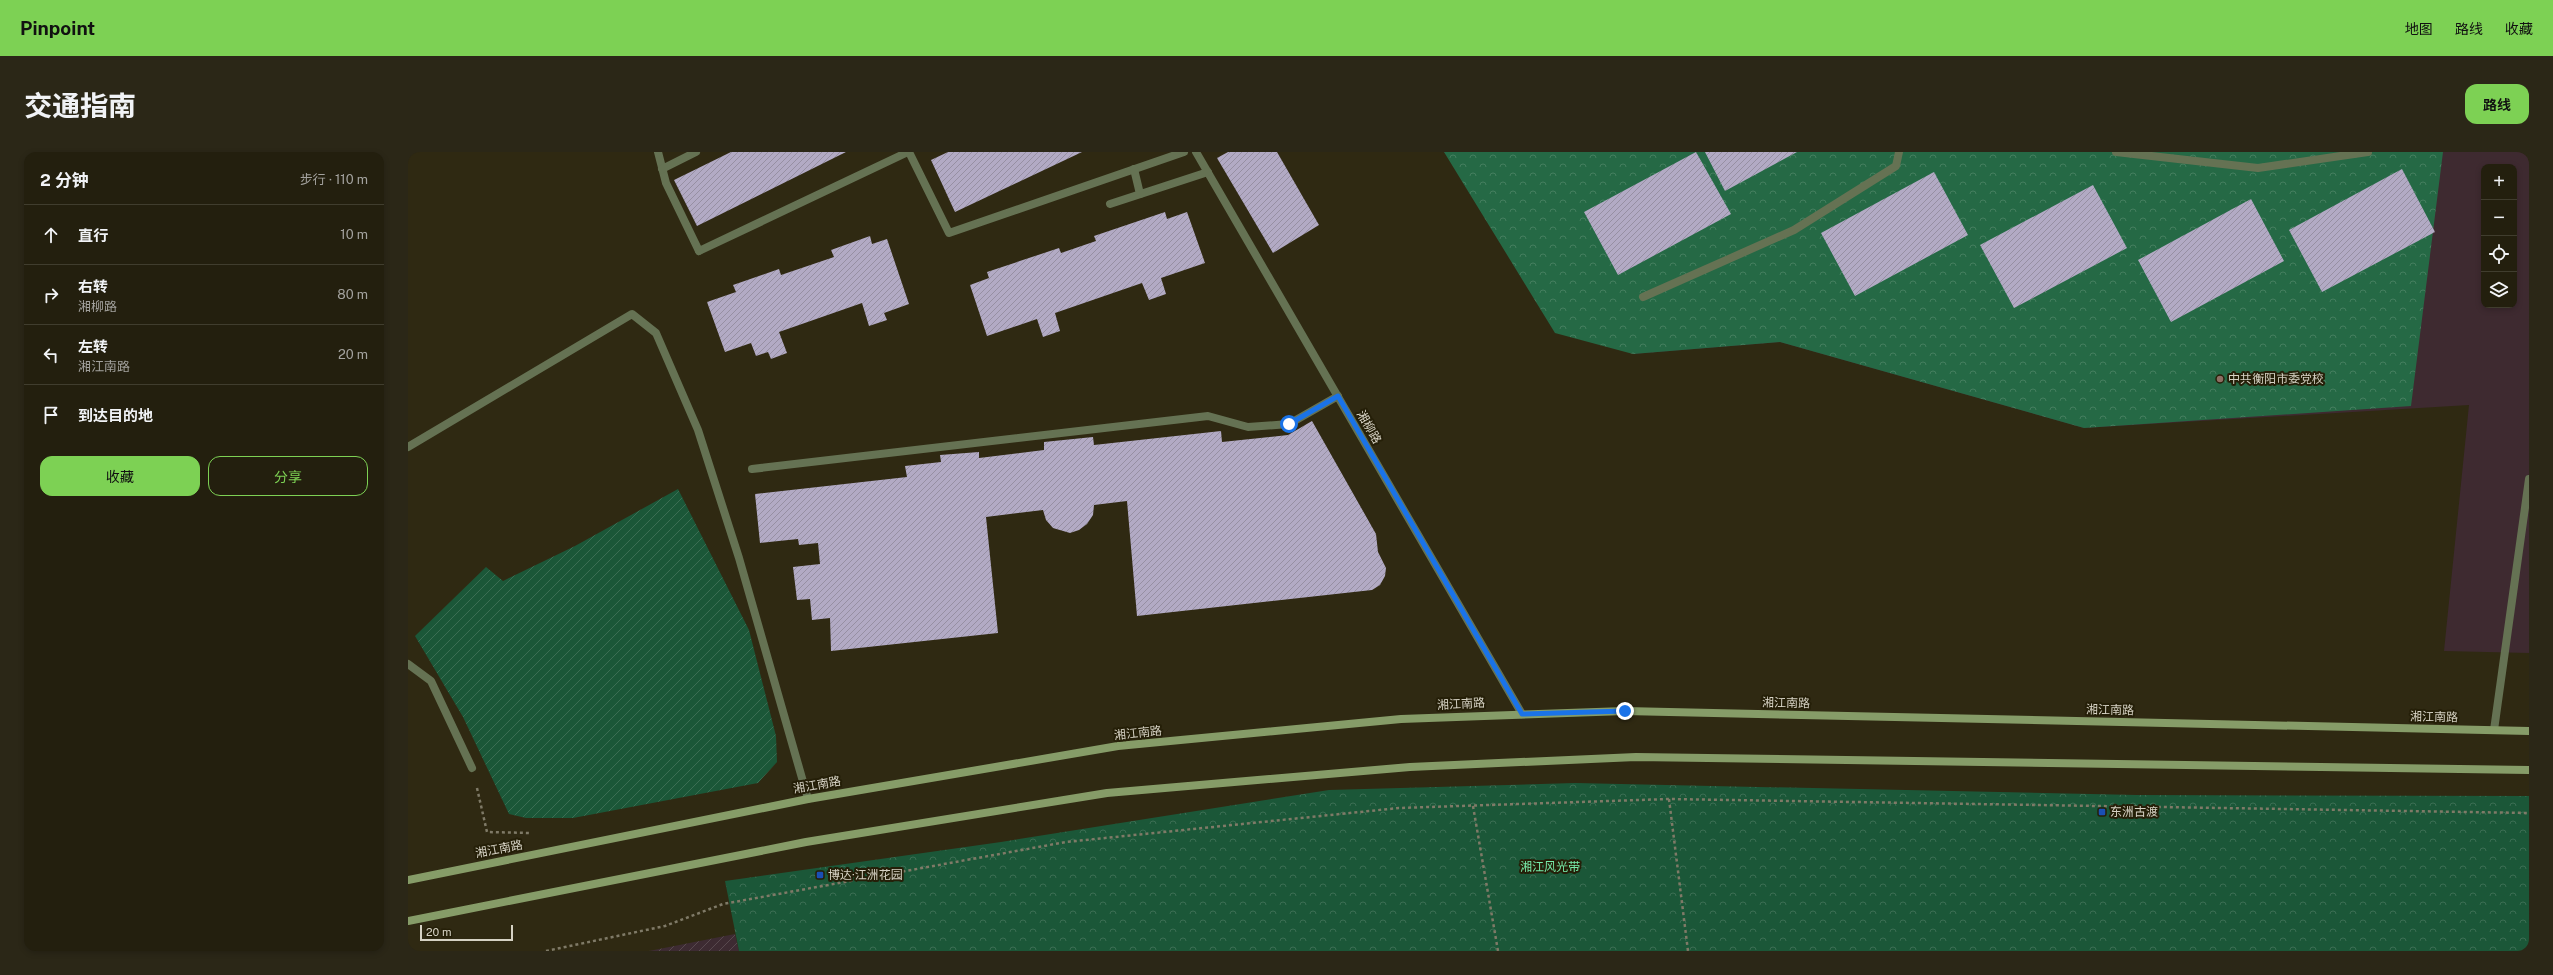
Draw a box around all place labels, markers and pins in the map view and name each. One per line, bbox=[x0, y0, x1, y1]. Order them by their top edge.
place label: 中共衡阳市委党校 bbox=[2228, 372, 2324, 386]
marker: 中共衡阳市委党校 bbox=[2215, 374, 2225, 384]
place label: 东洲古渡 bbox=[2110, 805, 2158, 819]
marker: 东洲古渡 bbox=[2097, 807, 2107, 817]
place label: 博达·江洲花园 bbox=[828, 868, 903, 882]
marker: 博达·江洲花园 bbox=[815, 870, 825, 880]

